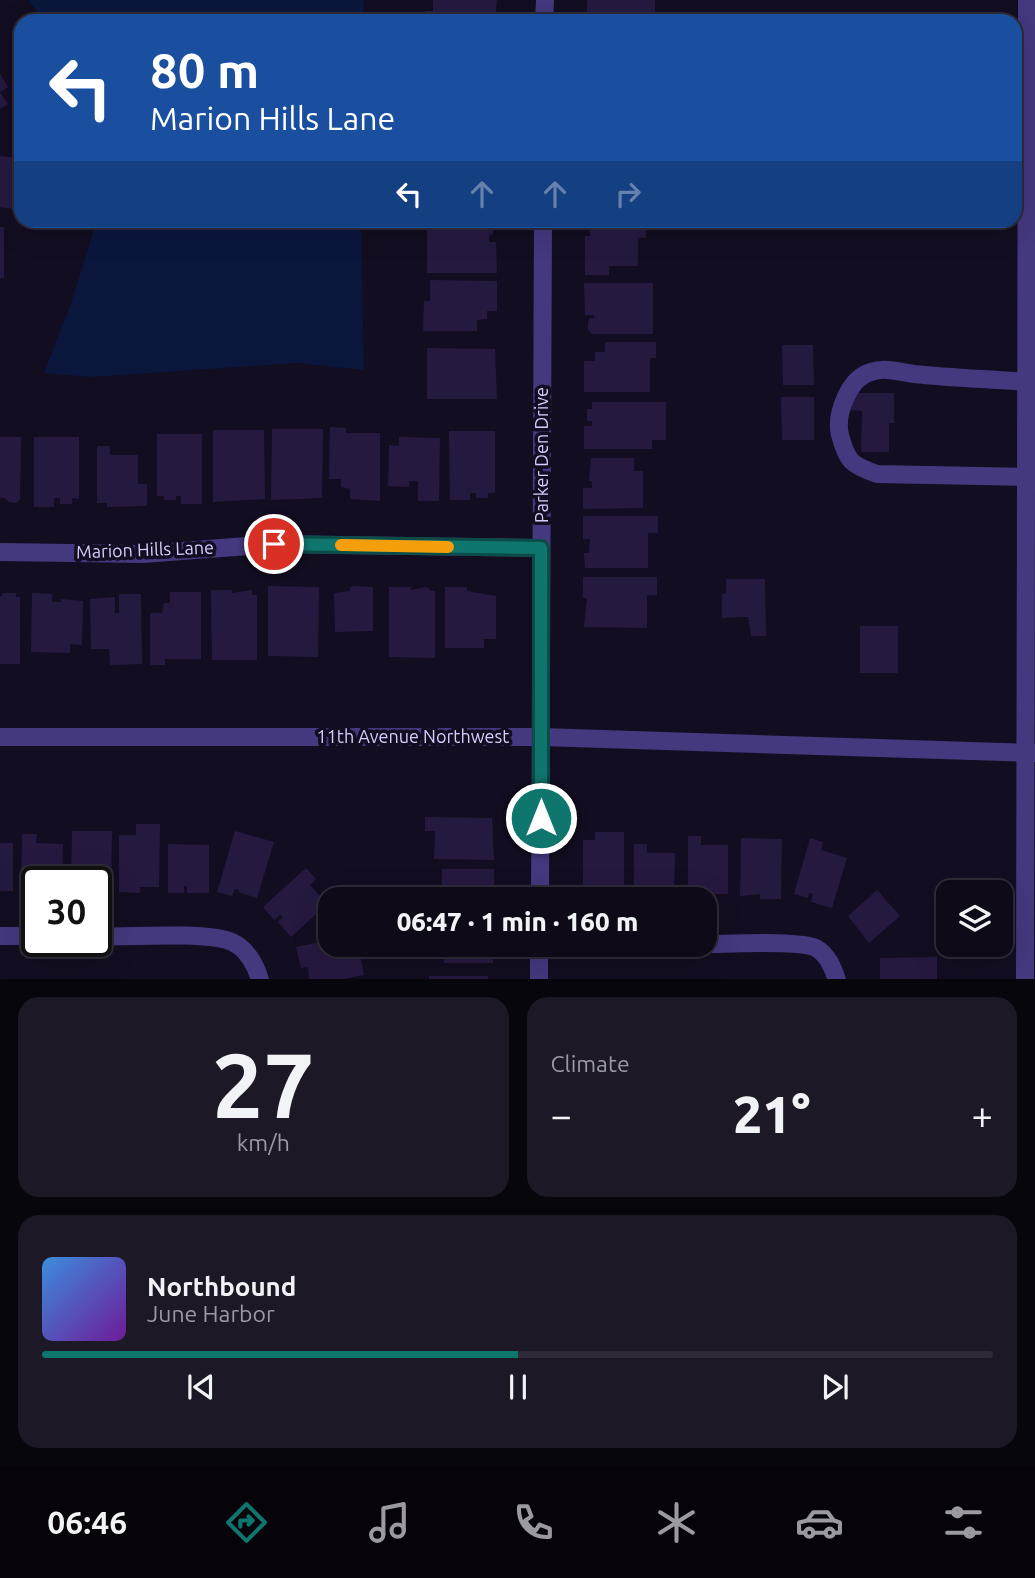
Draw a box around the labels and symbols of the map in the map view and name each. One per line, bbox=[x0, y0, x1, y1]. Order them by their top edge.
street label: Parker Den Drive bbox=[531, 387, 551, 523]
pin bbox=[244, 514, 304, 574]
street label: Marion Hills Lane bbox=[76, 537, 214, 561]
street label: 11th Avenue Northwest bbox=[317, 726, 509, 746]
position arrow bbox=[504, 781, 578, 855]
speed limit sign: 30 bbox=[21, 866, 112, 957]

